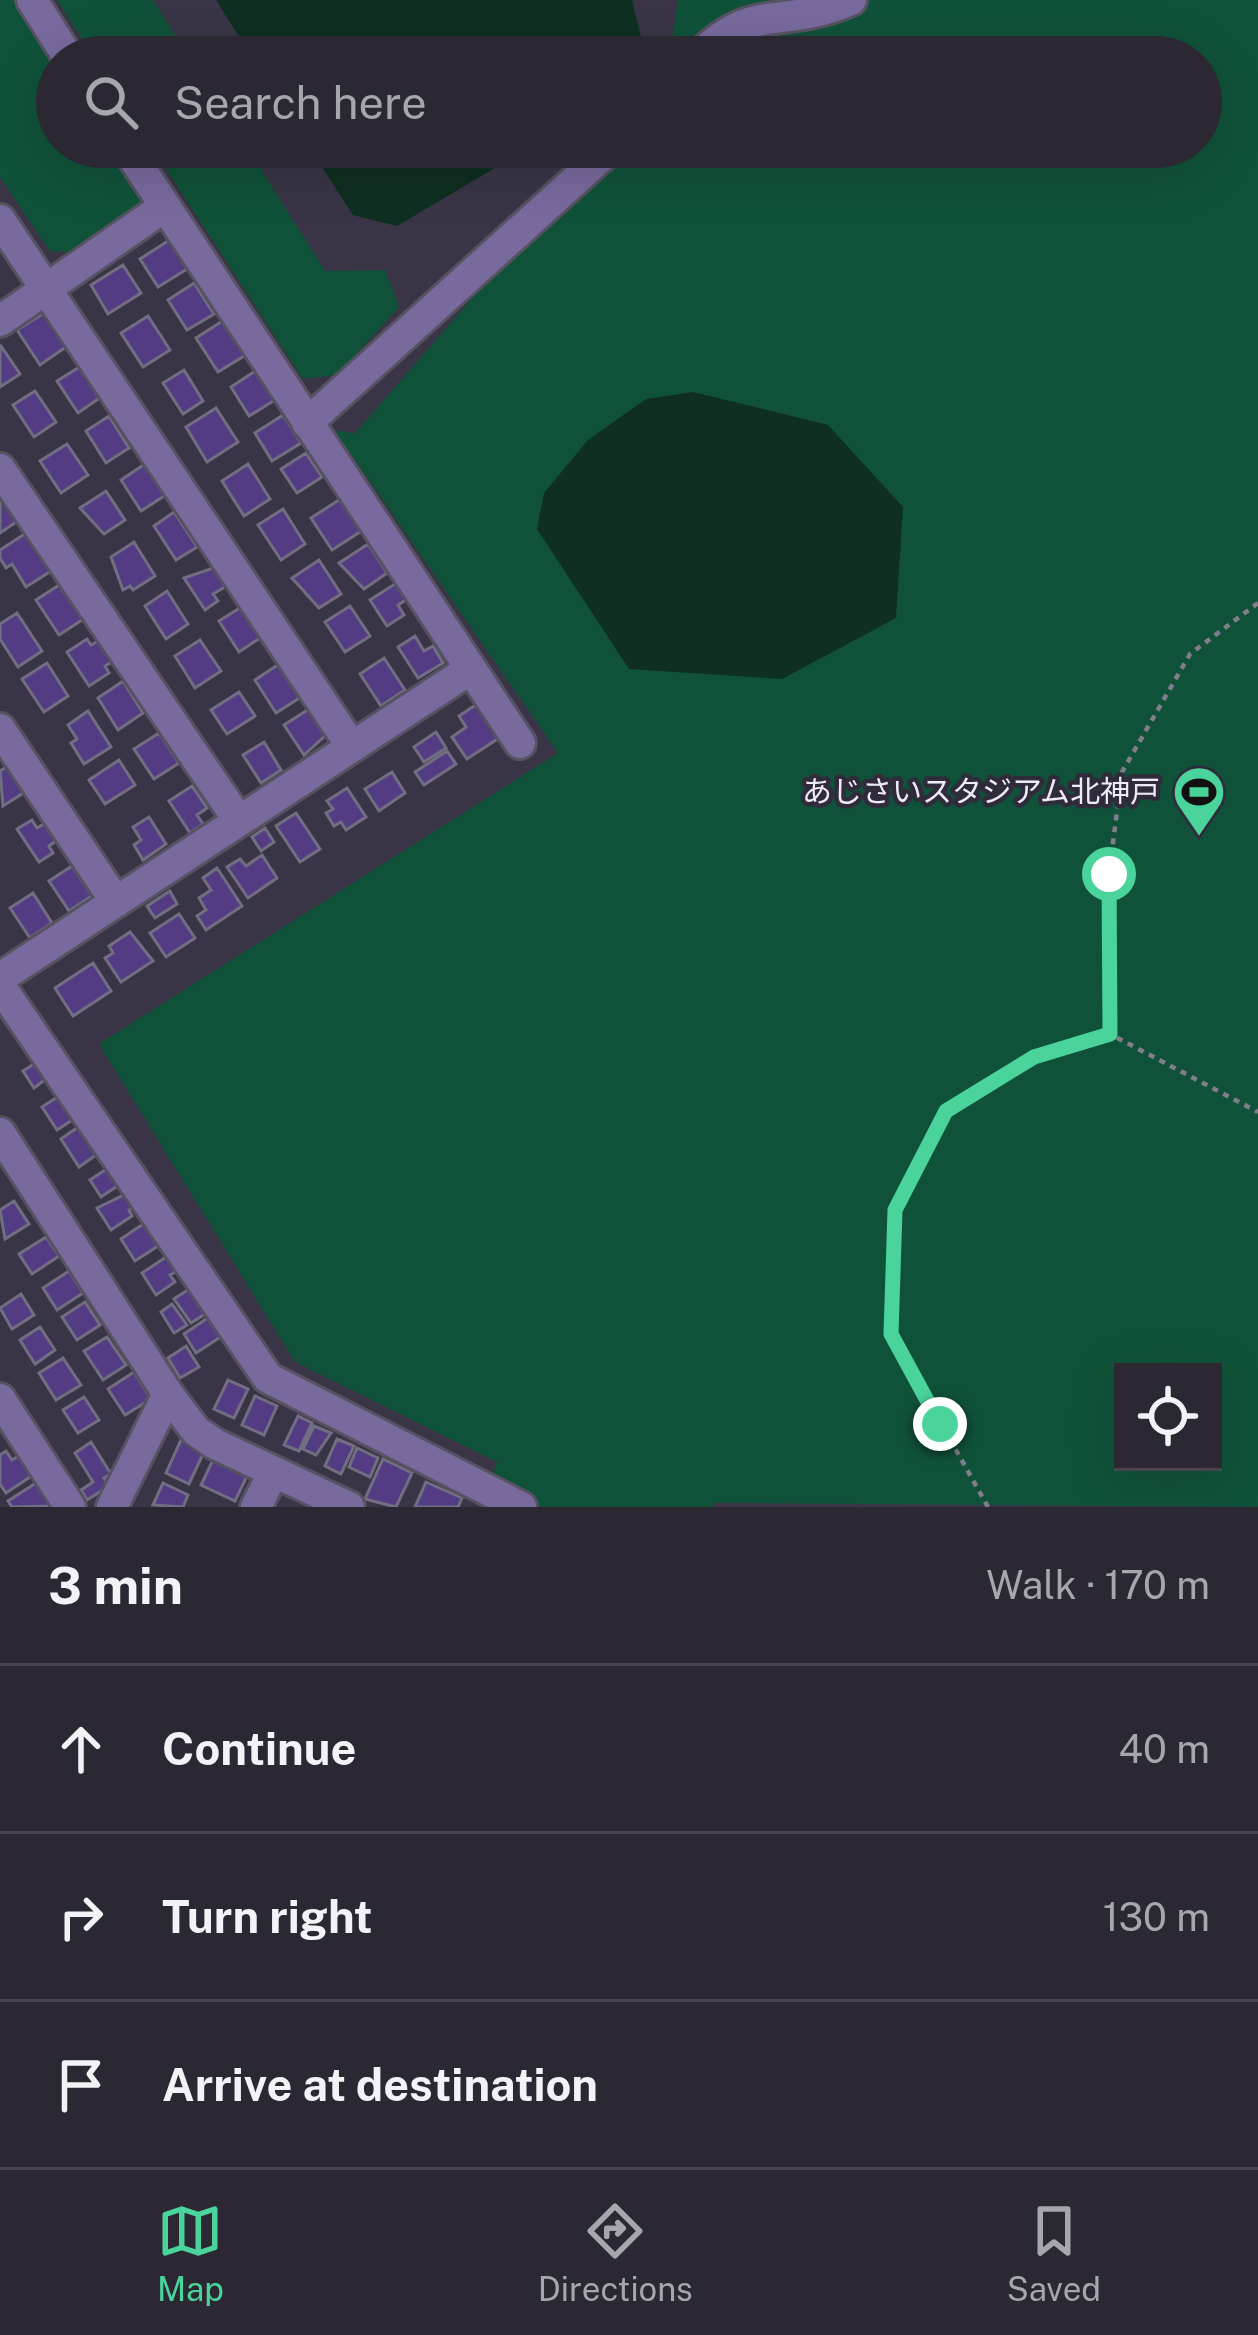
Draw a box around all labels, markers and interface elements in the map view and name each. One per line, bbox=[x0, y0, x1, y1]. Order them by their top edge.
search box bbox=[36, 36, 1222, 168]
icon: search bbox=[78, 69, 144, 135]
text: Search here bbox=[174, 76, 427, 129]
sports icon: あじさいスタジアム北神戸 bbox=[1171, 764, 1227, 838]
place label: あじさいスタジアム北神戸 bbox=[802, 773, 1160, 809]
route start bbox=[1082, 847, 1136, 901]
map controls bbox=[1114, 1363, 1222, 1471]
button: locate bbox=[1114, 1363, 1222, 1471]
route end bbox=[913, 1397, 967, 1451]
text: 3 min bbox=[48, 1556, 183, 1615]
text: Walk · 170 m bbox=[986, 1562, 1210, 1608]
icon: ahead bbox=[48, 1716, 114, 1782]
text: Continue bbox=[162, 1722, 356, 1775]
text: 40 m bbox=[1118, 1726, 1210, 1772]
icon: right bbox=[48, 1884, 114, 1950]
text: Turn right bbox=[162, 1890, 373, 1943]
text: 130 m bbox=[1103, 1894, 1210, 1940]
icon: arrive bbox=[48, 2052, 114, 2118]
text: Arrive at destination bbox=[162, 2058, 598, 2111]
tab: Map bbox=[157, 2198, 224, 2308]
tab: Directions bbox=[538, 2198, 693, 2308]
tab: Saved bbox=[1007, 2198, 1101, 2308]

